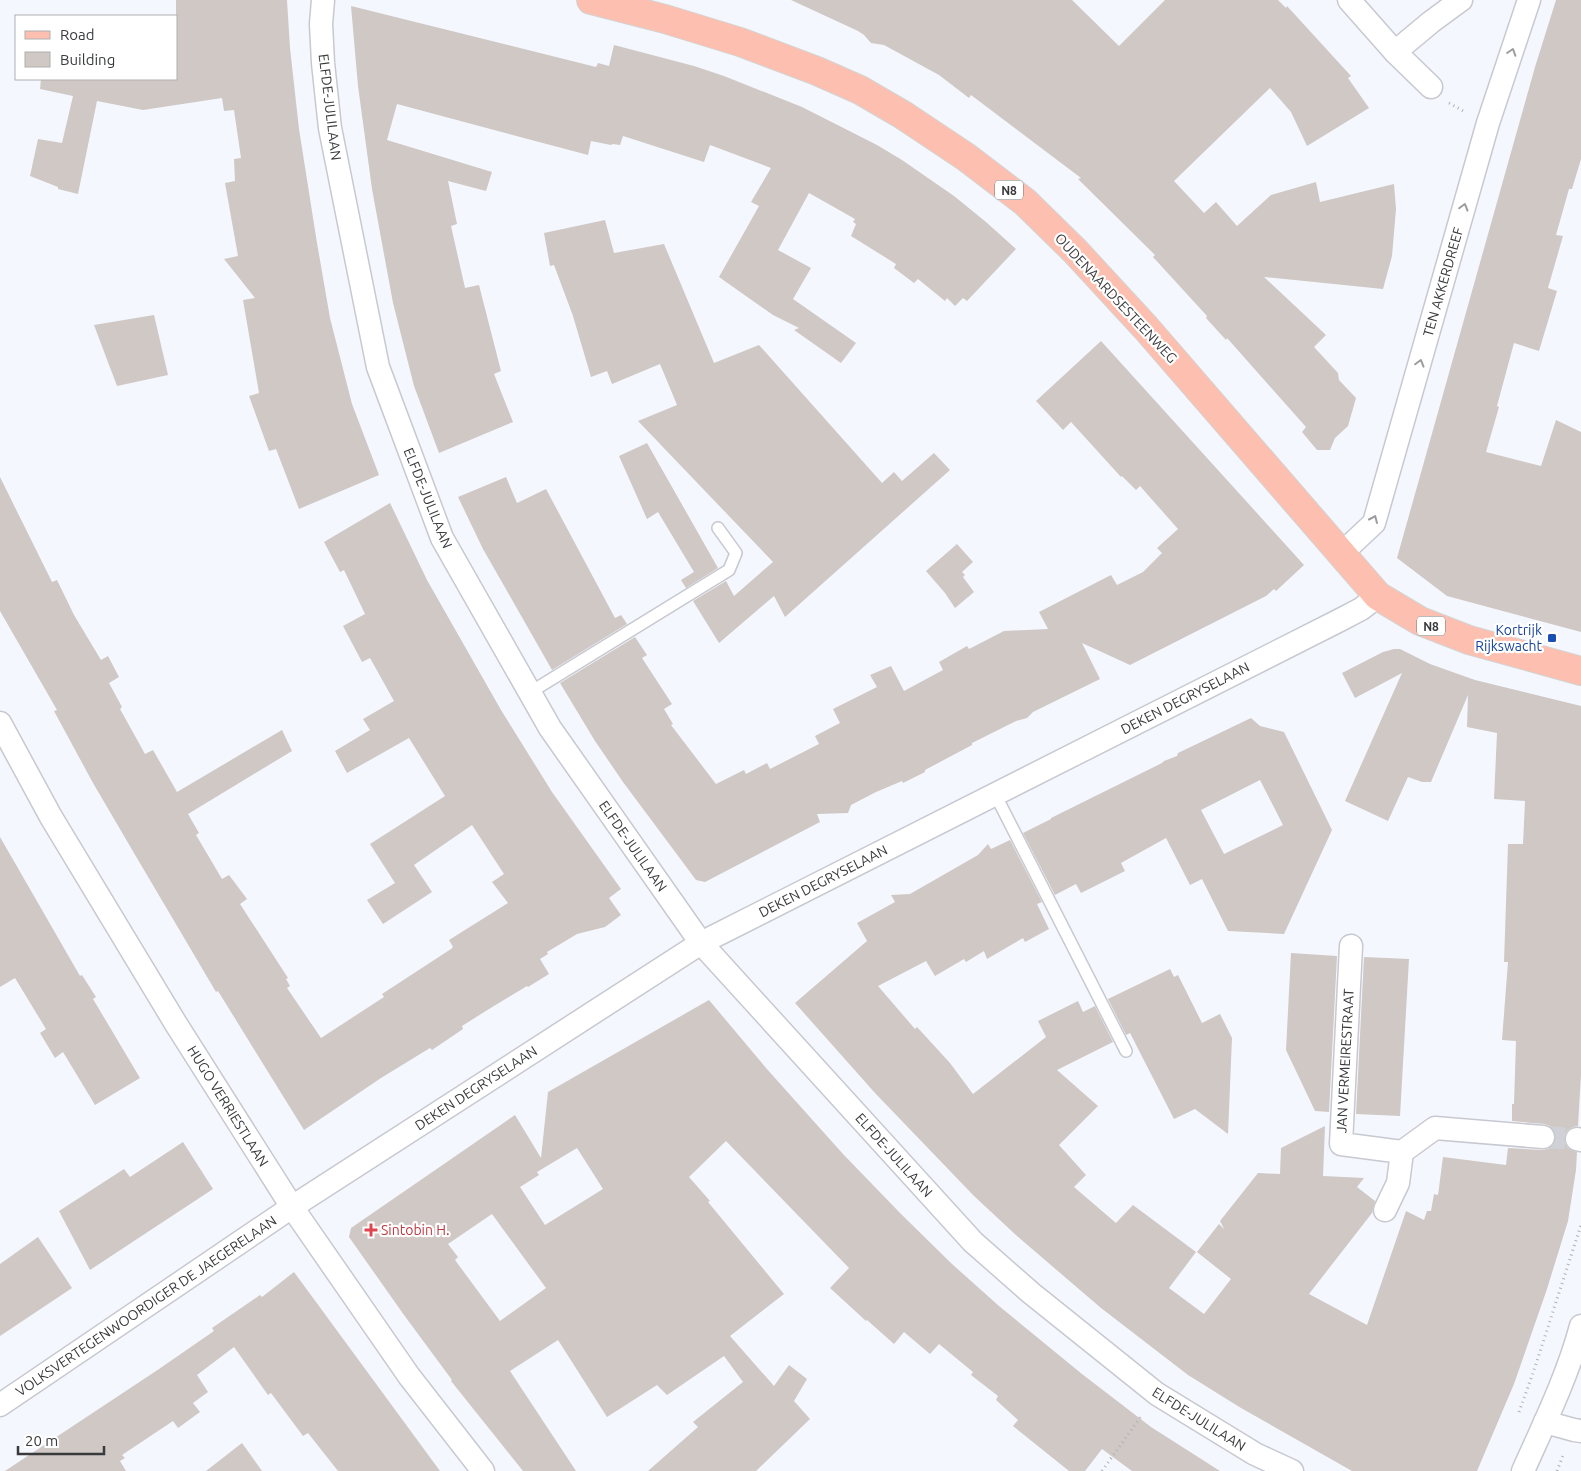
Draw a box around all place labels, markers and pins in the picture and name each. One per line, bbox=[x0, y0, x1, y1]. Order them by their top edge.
place label: Kortrijk Rijkswacht bbox=[1475, 622, 1542, 654]
marker: Kortrijk Rijkswacht bbox=[1546, 632, 1558, 644]
place label: Sintobin H. bbox=[381, 1222, 449, 1238]
marker: Sintobin H. bbox=[365, 1224, 377, 1236]

